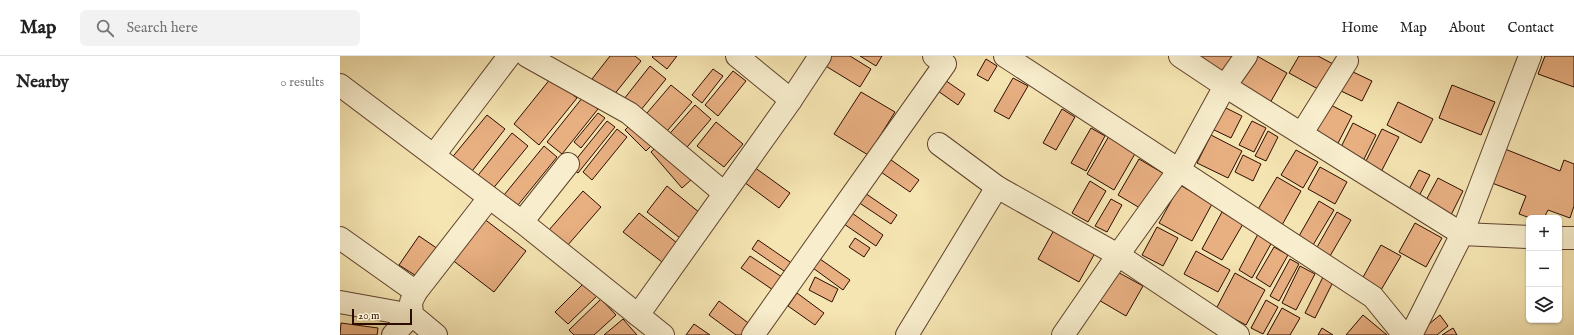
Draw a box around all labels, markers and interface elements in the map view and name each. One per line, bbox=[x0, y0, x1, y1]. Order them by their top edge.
search box bbox=[80, 10, 360, 46]
text: Map bbox=[20, 16, 56, 40]
icon: search bbox=[94, 17, 116, 39]
text: Search here bbox=[126, 18, 198, 37]
text: Home bbox=[1342, 19, 1378, 37]
text: Map bbox=[1400, 19, 1427, 37]
text: About bbox=[1449, 19, 1485, 37]
text: Contact bbox=[1507, 19, 1554, 37]
text: Nearby bbox=[16, 72, 69, 93]
text: 0 results bbox=[280, 74, 324, 91]
map controls bbox=[1526, 215, 1562, 323]
button: + bbox=[1526, 215, 1562, 251]
button: − bbox=[1526, 251, 1562, 287]
button: layers bbox=[1526, 287, 1562, 323]
scale bar bbox=[352, 307, 412, 326]
text: 20 m bbox=[358, 309, 379, 323]

